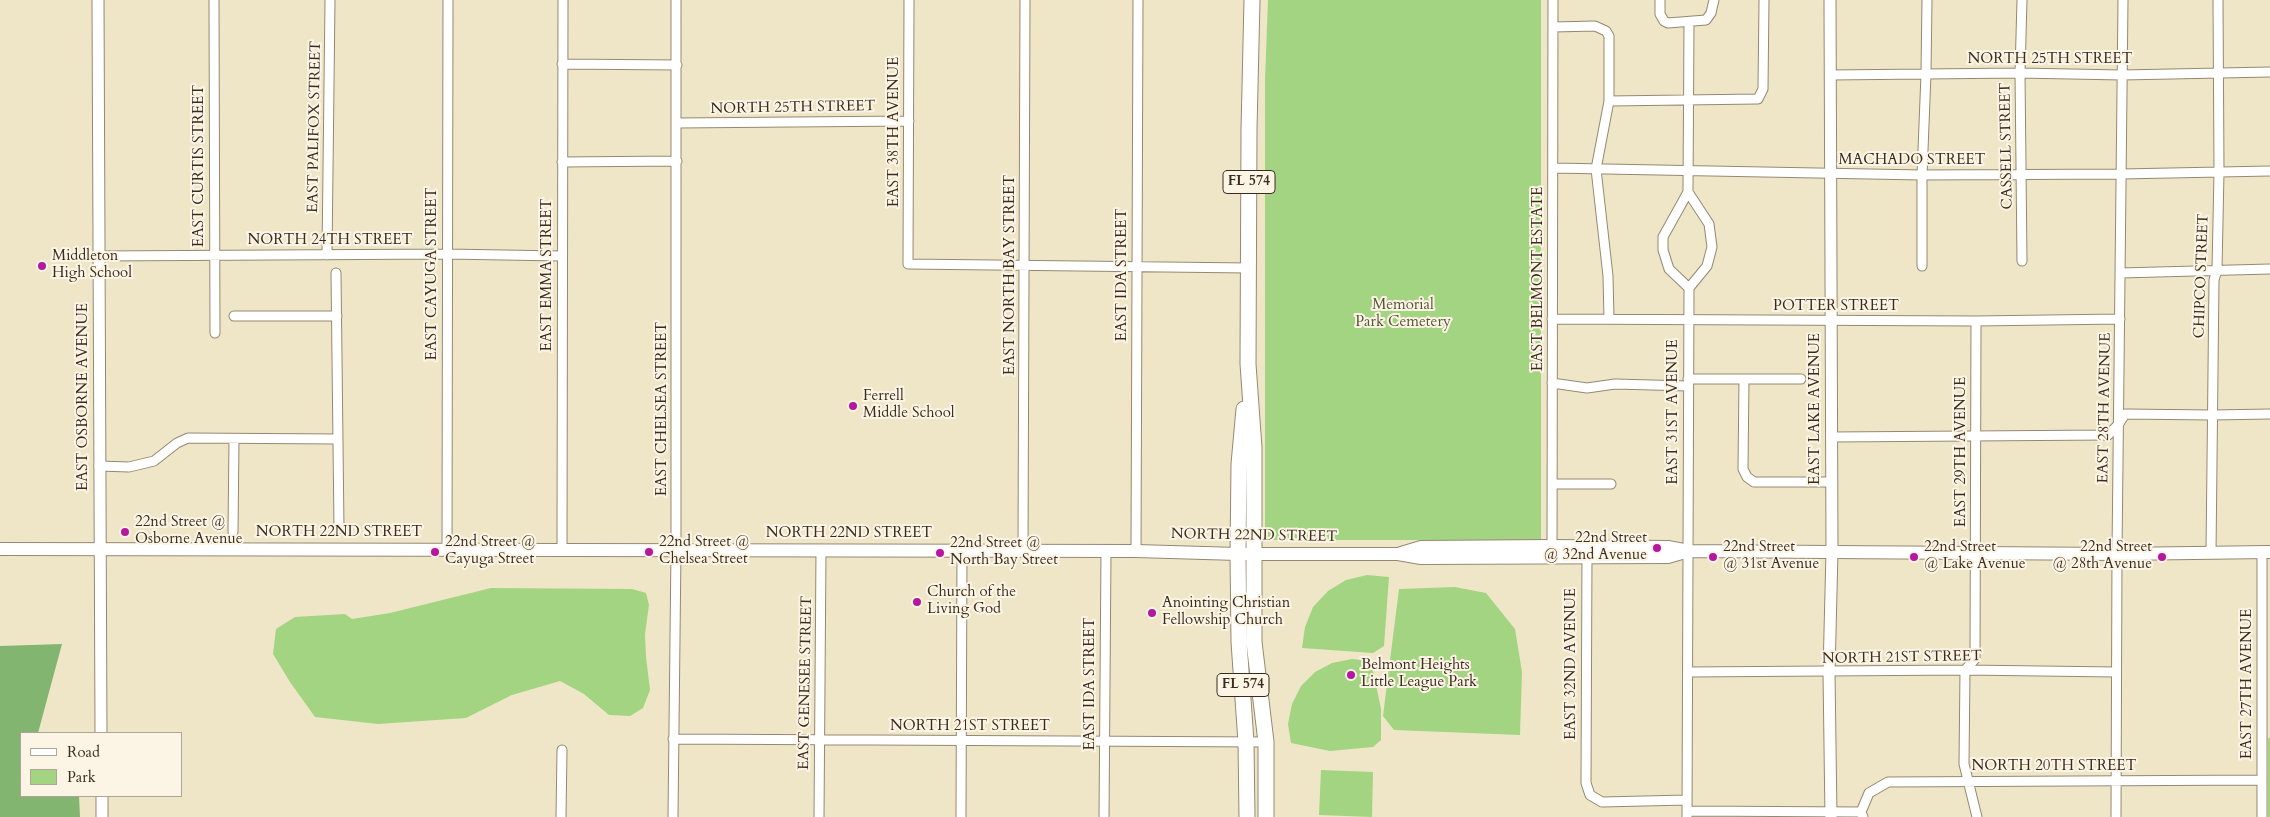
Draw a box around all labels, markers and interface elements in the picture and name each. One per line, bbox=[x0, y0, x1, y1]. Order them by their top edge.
street label: EAST PALIFOX STREET bbox=[305, 41, 325, 213]
street label: NORTH 25TH STREET bbox=[1967, 51, 2133, 69]
street label: EAST 38TH AVENUE bbox=[886, 57, 904, 207]
street label: CASSELL STREET bbox=[1997, 82, 2017, 210]
street label: EAST CURTIS STREET bbox=[191, 85, 209, 247]
street label: NORTH 25TH STREET bbox=[710, 98, 876, 118]
street label: MACHADO STREET bbox=[1838, 152, 1986, 170]
road number: FL 574 bbox=[1223, 170, 1275, 193]
street label: EAST NORTH BAY STREET bbox=[1002, 175, 1020, 375]
street label: EAST CAYUGA STREET bbox=[424, 187, 442, 361]
street label: EAST BELMONT ESTATE bbox=[1530, 187, 1548, 371]
street label: EAST EMMA STREET bbox=[539, 198, 557, 352]
street label: EAST IDA STREET bbox=[1114, 209, 1132, 341]
street label: CHIPCO STREET bbox=[2191, 213, 2213, 339]
street label: NORTH 24TH STREET bbox=[247, 232, 413, 250]
place label: Middleton High School bbox=[52, 248, 132, 283]
marker: Middleton High School bbox=[36, 260, 48, 272]
park label: Memorial Park Cemetery bbox=[1355, 297, 1451, 332]
street label: POTTER STREET bbox=[1773, 298, 1899, 316]
street label: EAST OSBORNE AVENUE bbox=[75, 303, 93, 491]
street label: EAST CHELSEA STREET bbox=[654, 322, 672, 496]
street label: EAST LAKE AVENUE bbox=[1807, 333, 1825, 485]
street label: EAST 28TH AVENUE bbox=[2095, 333, 2115, 483]
street label: EAST 31ST AVENUE bbox=[1665, 339, 1683, 485]
street label: EAST 29TH AVENUE bbox=[1953, 377, 1971, 527]
place label: Ferrell Middle School bbox=[863, 388, 955, 423]
marker: Ferrell Middle School bbox=[847, 400, 859, 412]
place label: 22nd Street @ Osborne Avenue bbox=[135, 514, 243, 549]
street label: NORTH 22ND STREET bbox=[256, 524, 422, 542]
street label: NORTH 22ND STREET bbox=[766, 525, 932, 543]
marker: 22nd Street @ Osborne Avenue bbox=[119, 526, 131, 538]
street label: NORTH 22ND STREET bbox=[1171, 526, 1337, 546]
place label: 22nd Street @ 32nd Avenue bbox=[1544, 530, 1647, 565]
place label: 22nd Street @ Cayuga Street bbox=[445, 534, 536, 569]
place label: 22nd Street @ Chelsea Street bbox=[659, 534, 750, 569]
place label: 22nd Street @ North Bay Street bbox=[950, 535, 1058, 570]
place label: 22nd Street @ 31st Avenue bbox=[1723, 539, 1819, 574]
place label: 22nd Street @ Lake Avenue bbox=[1924, 539, 2026, 574]
place label: 22nd Street @ 28th Avenue bbox=[2052, 539, 2152, 574]
marker: 22nd Street @ 32nd Avenue bbox=[1651, 542, 1663, 554]
marker: 22nd Street @ Cayuga Street bbox=[429, 546, 441, 558]
marker: 22nd Street @ Chelsea Street bbox=[643, 546, 655, 558]
marker: 22nd Street @ North Bay Street bbox=[934, 547, 946, 559]
marker: 22nd Street @ 31st Avenue bbox=[1707, 551, 1719, 563]
marker: 22nd Street @ Lake Avenue bbox=[1908, 551, 1920, 563]
marker: 22nd Street @ 28th Avenue bbox=[2156, 551, 2168, 563]
place label: Church of the Living God bbox=[927, 584, 1016, 619]
street label: EAST 32ND AVENUE bbox=[1563, 588, 1581, 740]
place label: Anointing Christian Fellowship Church bbox=[1162, 595, 1290, 630]
street label: EAST GENESEE STREET bbox=[795, 596, 817, 770]
marker: Church of the Living God bbox=[911, 596, 923, 608]
marker: Anointing Christian Fellowship Church bbox=[1146, 607, 1158, 619]
street label: EAST 27TH AVENUE bbox=[2239, 609, 2257, 759]
street label: EAST IDA STREET bbox=[1082, 618, 1100, 750]
street label: NORTH 21ST STREET bbox=[1822, 648, 1982, 668]
place label: Belmont Heights Little League Park bbox=[1361, 657, 1477, 692]
marker: Belmont Heights Little League Park bbox=[1345, 669, 1357, 681]
road number: FL 574 bbox=[1217, 674, 1269, 696]
street label: NORTH 21ST STREET bbox=[890, 718, 1050, 736]
legend bbox=[20, 732, 182, 797]
text: Road bbox=[67, 742, 100, 762]
street label: NORTH 20TH STREET bbox=[1971, 758, 2137, 776]
text: Park bbox=[67, 767, 96, 787]

